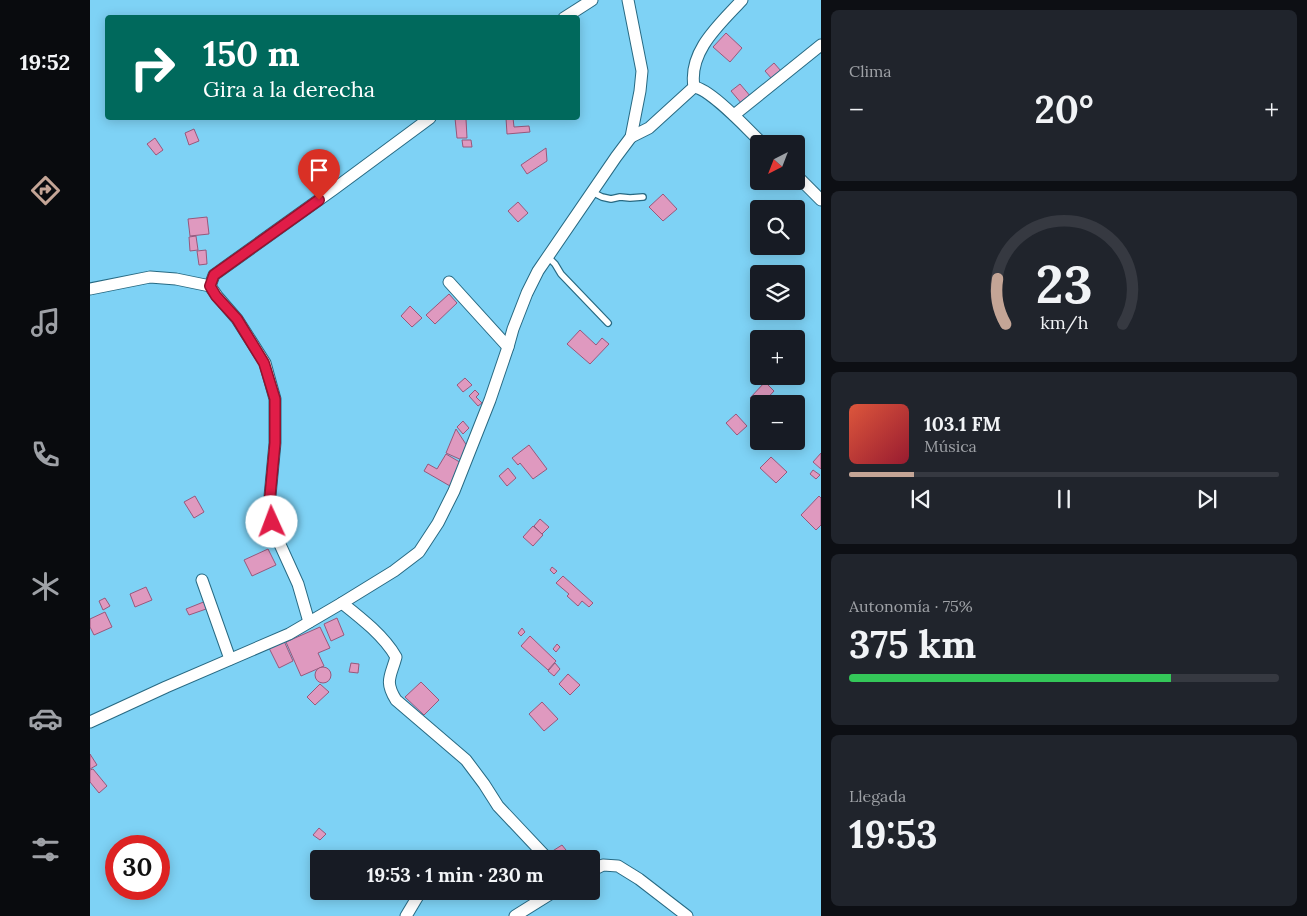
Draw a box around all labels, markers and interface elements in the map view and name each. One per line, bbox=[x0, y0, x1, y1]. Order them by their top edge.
text: 150 m bbox=[203, 31, 300, 76]
icon: right bbox=[120, 35, 185, 100]
text: 19:52 bbox=[20, 48, 70, 76]
text: Clima bbox=[849, 61, 892, 81]
text: Gira a la derecha bbox=[203, 75, 375, 103]
text: 20° bbox=[1035, 85, 1093, 133]
text: − bbox=[849, 92, 864, 128]
text: + bbox=[1264, 92, 1279, 128]
north arrow bbox=[750, 135, 805, 190]
map controls bbox=[750, 135, 805, 450]
pin bbox=[298, 149, 340, 200]
icon: arrive bbox=[305, 156, 333, 184]
icon: directions bbox=[28, 173, 63, 208]
button: search bbox=[750, 200, 805, 255]
text: 23 bbox=[1036, 251, 1092, 317]
button: layers bbox=[750, 265, 805, 320]
icon: music bbox=[28, 305, 63, 340]
text: km/h bbox=[1040, 311, 1088, 334]
button: + bbox=[750, 330, 805, 385]
button: − bbox=[750, 395, 805, 450]
text: 103.1 FM bbox=[924, 412, 1001, 436]
text: Música bbox=[924, 436, 977, 456]
icon: phone bbox=[28, 437, 63, 472]
icon: previous bbox=[907, 485, 935, 513]
icon: pause bbox=[1050, 485, 1078, 513]
icon: next bbox=[1193, 485, 1221, 513]
position arrow bbox=[245, 495, 297, 547]
icon: climate bbox=[28, 569, 63, 604]
text: Autonomía · 75% bbox=[849, 596, 973, 616]
text: 375 km bbox=[849, 620, 976, 668]
icon: car bbox=[28, 701, 63, 736]
text: Llegada bbox=[849, 786, 906, 806]
text: 19:53 bbox=[849, 810, 938, 858]
icon: filters bbox=[28, 832, 63, 867]
speed limit sign: 30 bbox=[105, 835, 170, 900]
text: 19:53 · 1 min · 230 m bbox=[367, 863, 543, 887]

